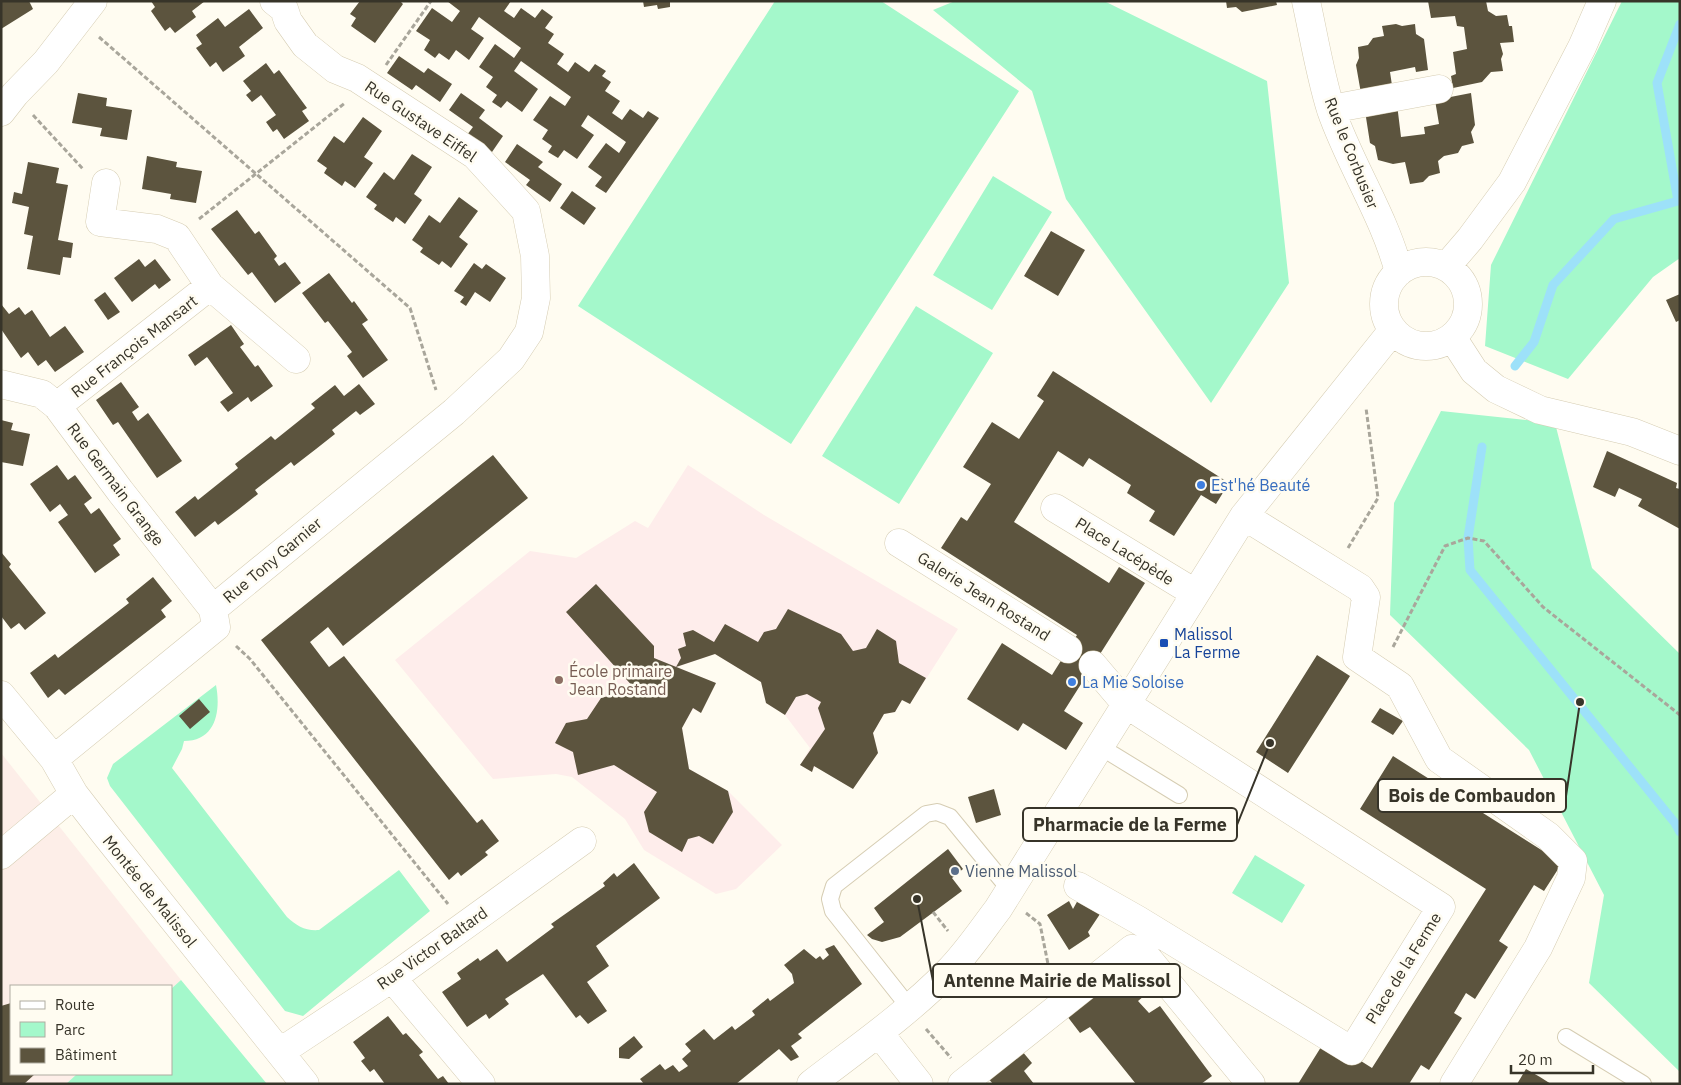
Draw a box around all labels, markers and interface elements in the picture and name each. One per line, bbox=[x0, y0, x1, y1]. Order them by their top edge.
street label: Rue Gustave Eiffel bbox=[361, 76, 481, 166]
street label: Rue le Corbusier bbox=[1321, 94, 1383, 212]
street label: Rue François Mansart bbox=[67, 290, 201, 402]
street label: Rue Germain Grange bbox=[63, 419, 169, 550]
place label: Est'hé Beauté bbox=[1211, 475, 1311, 495]
marker: Est'hé Beauté bbox=[1195, 479, 1207, 491]
street label: Rue Tony Garnier bbox=[218, 513, 326, 607]
street label: Place Lacépède bbox=[1072, 513, 1178, 589]
street label: Galerie Jean Rostand bbox=[914, 547, 1054, 645]
place label: Malissol La Ferme bbox=[1174, 624, 1240, 662]
marker: Malissol La Ferme bbox=[1158, 637, 1170, 649]
place label: École primaire Jean Rostand bbox=[569, 660, 672, 699]
place label: La Mie Soloise bbox=[1082, 672, 1184, 692]
marker: École primaire Jean Rostand bbox=[553, 674, 565, 686]
marker: La Mie Soloise bbox=[1066, 676, 1078, 688]
callout: Bois de Combaudon bbox=[1378, 779, 1566, 812]
text: Bois de Combaudon bbox=[1388, 784, 1556, 807]
callout: Pharmacie de la Ferme bbox=[1023, 808, 1237, 841]
text: Pharmacie de la Ferme bbox=[1033, 813, 1227, 836]
street label: Montée de Malissol bbox=[99, 831, 201, 951]
place label: Vienne Malissol bbox=[965, 861, 1077, 881]
marker: Vienne Malissol bbox=[949, 865, 961, 877]
street label: Rue Victor Baltard bbox=[373, 902, 491, 994]
street label: Place de la Ferme bbox=[1361, 908, 1445, 1027]
callout: Antenne Mairie de Malissol bbox=[933, 964, 1180, 997]
text: Antenne Mairie de Malissol bbox=[943, 969, 1171, 992]
legend bbox=[10, 985, 172, 1075]
text: Route bbox=[55, 995, 95, 1014]
text: Parc bbox=[55, 1020, 85, 1039]
scale bar bbox=[1511, 1042, 1594, 1074]
text: Bâtiment bbox=[55, 1045, 117, 1064]
text: 20 m bbox=[1518, 1050, 1553, 1069]

